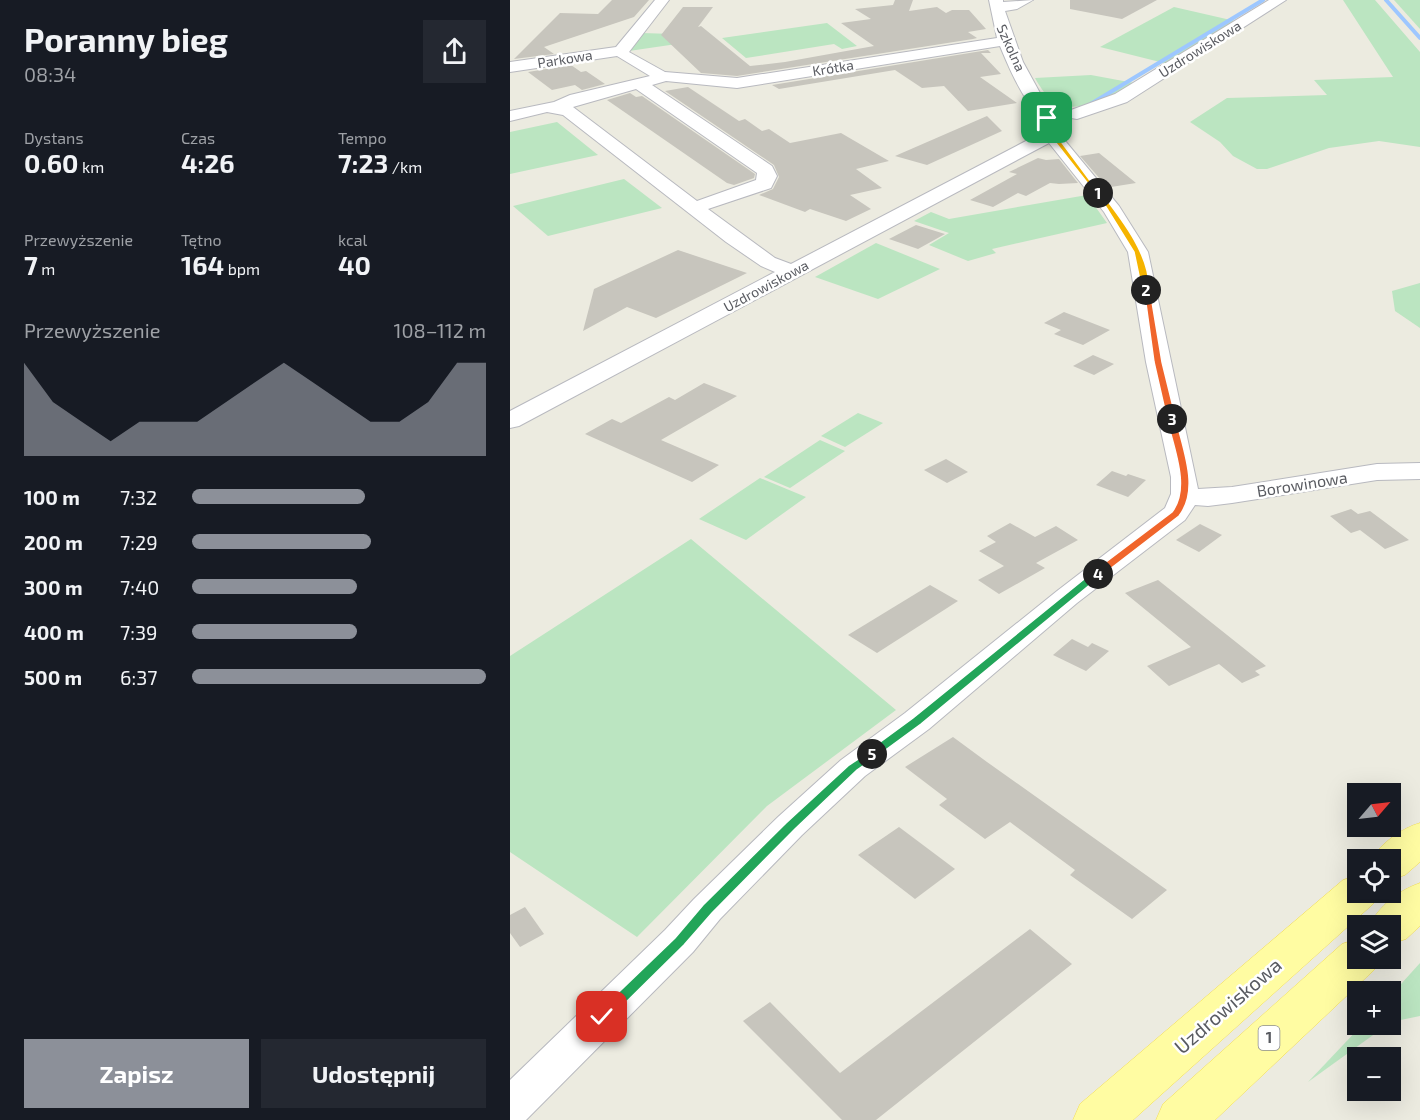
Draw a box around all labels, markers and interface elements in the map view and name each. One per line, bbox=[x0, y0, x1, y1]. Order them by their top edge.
street label: Uzdrowiskowa bbox=[1155, 16, 1244, 81]
text: Poranny bieg bbox=[24, 19, 228, 59]
button: share bbox=[423, 20, 486, 83]
street label: Szkolna bbox=[994, 22, 1029, 74]
street label: Parkowa bbox=[536, 46, 594, 71]
street label: Krótka bbox=[811, 56, 855, 79]
text: 08:34 bbox=[24, 62, 76, 86]
pin bbox=[1021, 92, 1072, 143]
icon: arrive bbox=[1030, 101, 1063, 134]
text: Dystans bbox=[24, 128, 84, 147]
text: Czas bbox=[181, 128, 215, 147]
text: Tempo bbox=[338, 128, 386, 147]
text: 0.60 bbox=[24, 147, 79, 178]
text: 4:26 bbox=[181, 147, 235, 178]
text: 7:23 bbox=[338, 147, 388, 178]
text: km bbox=[79, 157, 104, 176]
text: /km bbox=[388, 157, 422, 176]
pin: 1 bbox=[1083, 178, 1113, 208]
text: 1 bbox=[1095, 183, 1101, 202]
text: Przewyższenie bbox=[24, 230, 133, 249]
text: Tętno bbox=[181, 230, 222, 249]
text: kcal bbox=[338, 230, 367, 249]
text: 7 bbox=[24, 249, 38, 280]
text: 164 bbox=[181, 249, 224, 280]
text: 40 bbox=[338, 249, 371, 280]
street label: Uzdrowiskowa bbox=[720, 256, 811, 315]
text: m bbox=[38, 259, 55, 278]
text: bpm bbox=[224, 259, 260, 278]
pin: 2 bbox=[1131, 275, 1161, 305]
text: 2 bbox=[1141, 280, 1151, 299]
text: Przewyższenie bbox=[24, 318, 160, 342]
text: 108–112 m bbox=[394, 318, 486, 342]
pin: 3 bbox=[1157, 404, 1187, 434]
text: 3 bbox=[1167, 409, 1177, 428]
street label: Borowinowa bbox=[1255, 467, 1349, 500]
text: 100 m bbox=[24, 485, 80, 509]
text: 7:32 bbox=[120, 485, 157, 509]
text: 200 m bbox=[24, 530, 83, 554]
text: 7:29 bbox=[120, 530, 158, 554]
pin: 4 bbox=[1083, 559, 1113, 589]
text: 4 bbox=[1093, 564, 1103, 583]
text: 300 m bbox=[24, 575, 83, 599]
text: 7:40 bbox=[120, 575, 159, 599]
text: 400 m bbox=[24, 620, 84, 644]
text: 7:39 bbox=[120, 620, 158, 644]
text: 500 m bbox=[24, 665, 82, 689]
text: 6:37 bbox=[120, 665, 158, 689]
pin: 5 bbox=[857, 739, 887, 769]
text: 5 bbox=[868, 744, 876, 763]
north arrow bbox=[1347, 783, 1401, 837]
map controls bbox=[1347, 783, 1401, 1101]
button: locate bbox=[1347, 849, 1401, 903]
button: layers bbox=[1347, 915, 1401, 969]
street label: Uzdrowiskowa bbox=[1169, 952, 1286, 1058]
button: + bbox=[1347, 981, 1401, 1035]
pin bbox=[576, 991, 627, 1042]
icon: check bbox=[585, 1000, 618, 1033]
road number: 1 bbox=[1258, 1026, 1280, 1050]
button: Zapisz bbox=[24, 1039, 249, 1108]
button: Udostępnij bbox=[261, 1039, 486, 1108]
button: − bbox=[1347, 1047, 1401, 1101]

